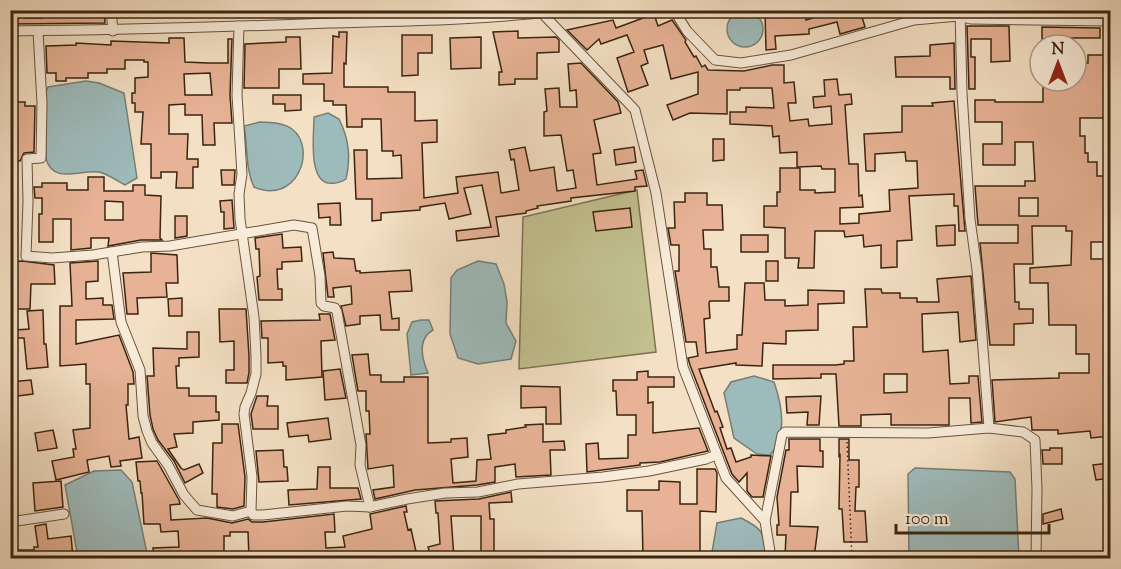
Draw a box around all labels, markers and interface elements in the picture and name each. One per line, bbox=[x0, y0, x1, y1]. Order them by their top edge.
north arrow bbox=[1028, 33, 1088, 93]
text: N bbox=[1052, 39, 1065, 62]
scale bar bbox=[896, 497, 1049, 535]
text: 100 m bbox=[905, 507, 949, 533]

